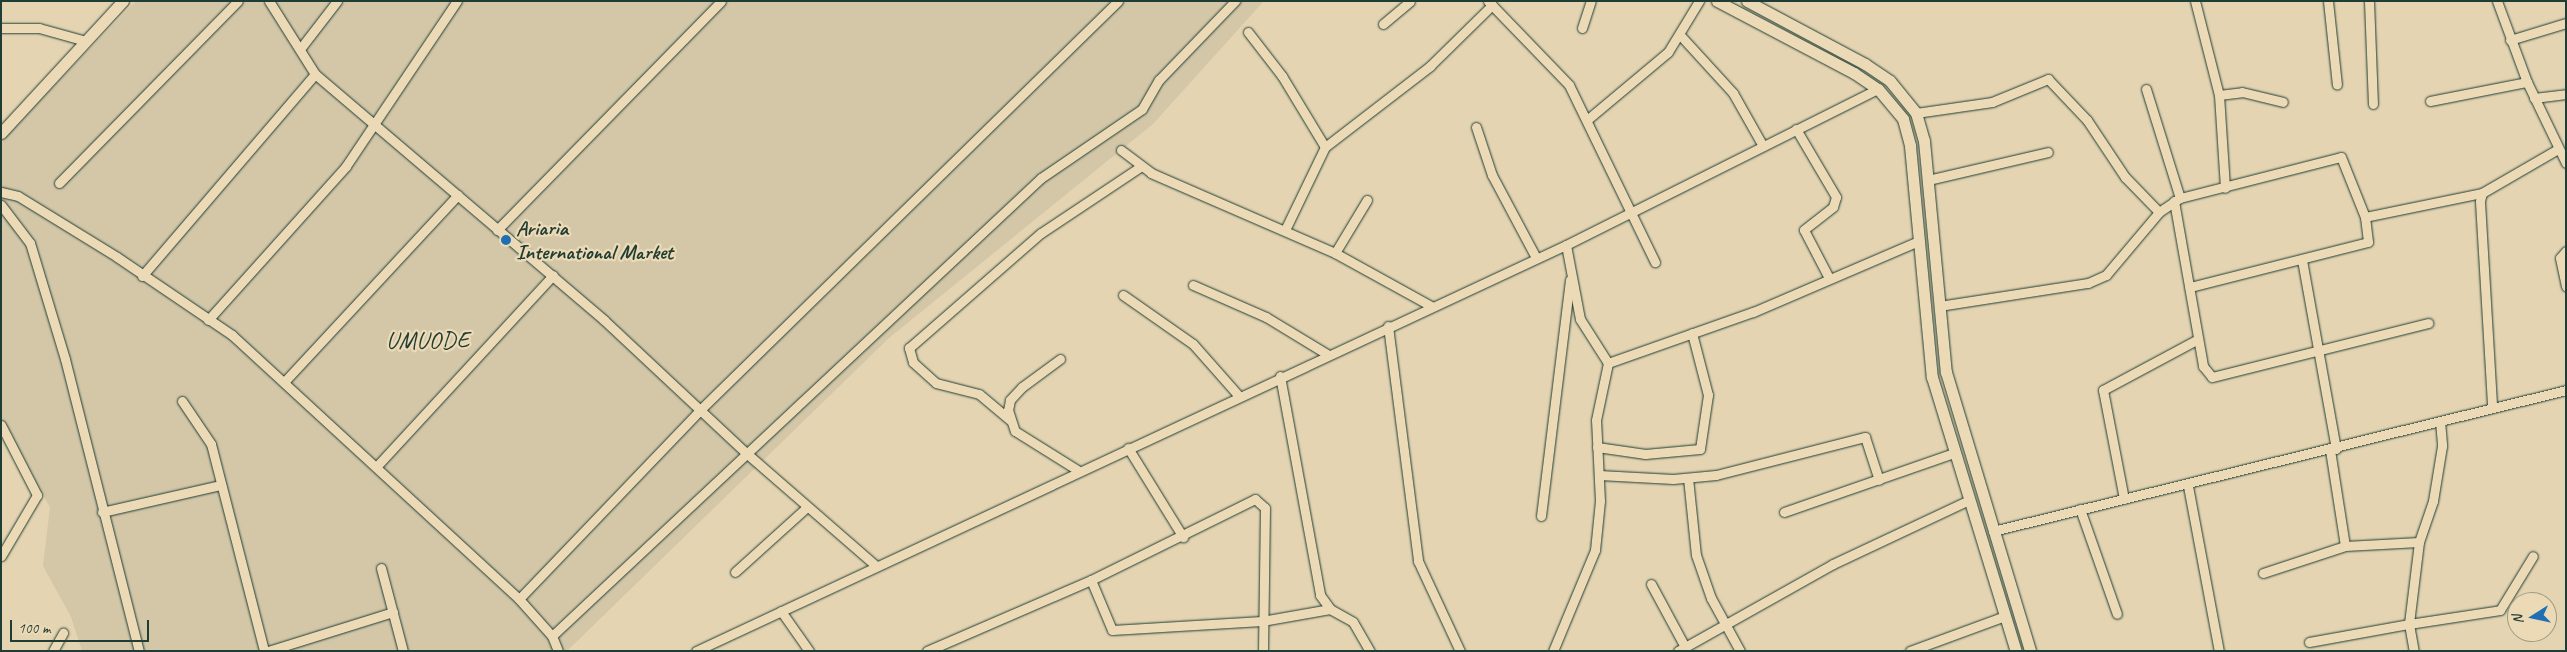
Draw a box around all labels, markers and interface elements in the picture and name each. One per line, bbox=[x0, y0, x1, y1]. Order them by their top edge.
place label: Ariaria International Market bbox=[516, 215, 674, 265]
marker: Ariaria International Market bbox=[500, 234, 512, 246]
district label: UMUODE bbox=[385, 327, 471, 355]
north arrow bbox=[2507, 592, 2557, 642]
scale bar bbox=[12, 610, 151, 642]
text: N bbox=[2509, 614, 2527, 625]
text: 100 m bbox=[18, 619, 50, 638]

